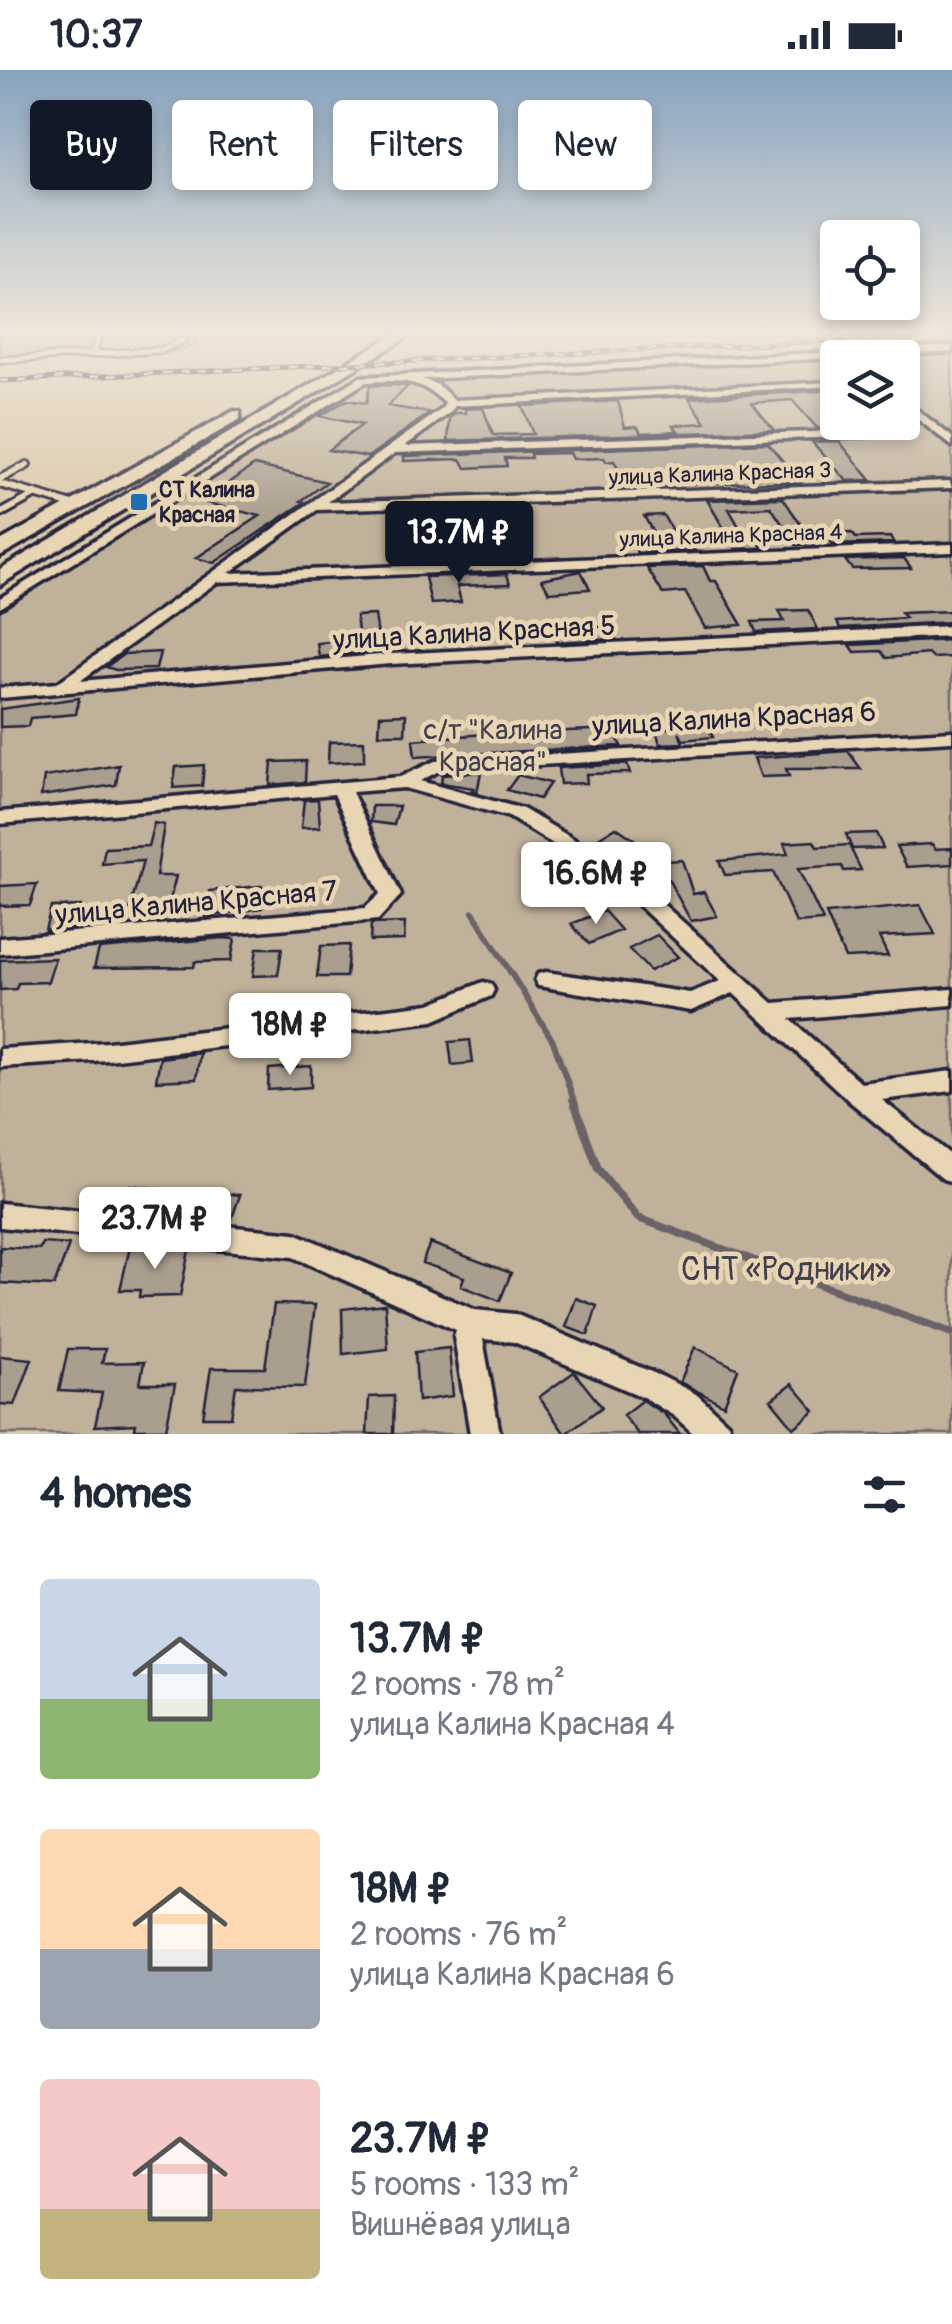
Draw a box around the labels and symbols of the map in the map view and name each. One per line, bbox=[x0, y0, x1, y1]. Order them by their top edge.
street label: улица Калина Красная 3 bbox=[607, 456, 832, 492]
place label: СТ Калина Красная bbox=[159, 476, 255, 529]
marker: СТ Калина Красная bbox=[128, 491, 150, 513]
pin: 13.7M ₽ bbox=[367, 501, 551, 586]
street label: улица Калина Красная 4 bbox=[618, 518, 843, 554]
street label: улица Калина Красная 5 bbox=[331, 609, 616, 658]
street label: улица Калина Красная 6 bbox=[590, 695, 877, 744]
park label: с/т "Калина Красная" bbox=[423, 713, 563, 780]
pin: 16.6M ₽ bbox=[504, 842, 688, 927]
street label: улица Калина Красная 7 bbox=[53, 874, 339, 933]
pin: 18M ₽ bbox=[220, 993, 360, 1078]
pin: 23.7M ₽ bbox=[63, 1187, 247, 1272]
park label: СНТ «Родники» bbox=[681, 1250, 891, 1290]

